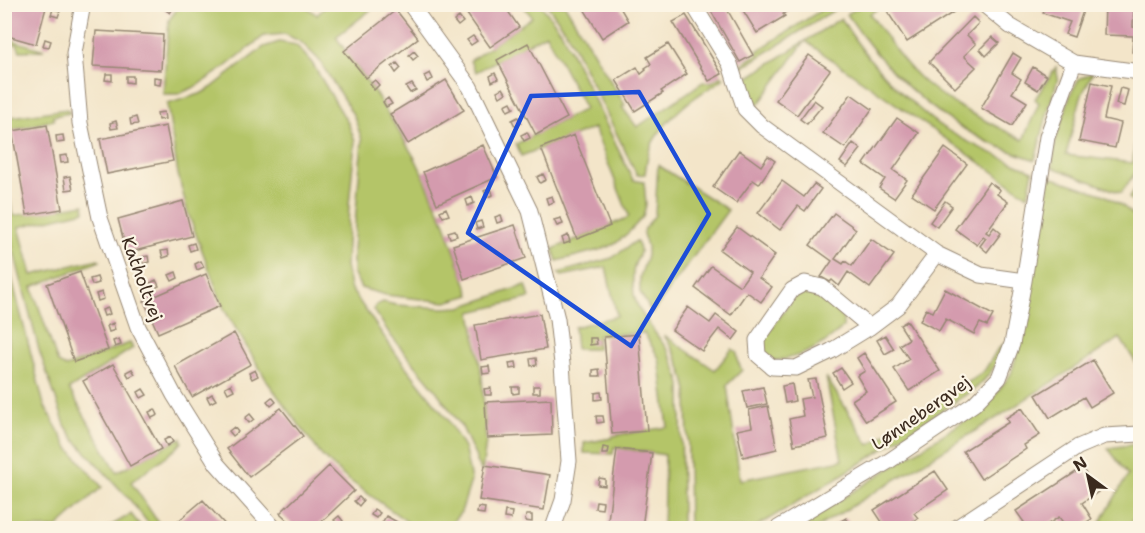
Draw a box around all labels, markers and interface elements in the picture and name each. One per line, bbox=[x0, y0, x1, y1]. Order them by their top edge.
street label: Katholtvej bbox=[116, 233, 168, 325]
street label: Lønnebergvej bbox=[867, 370, 975, 456]
north arrow bbox=[1058, 446, 1118, 506]
text: N bbox=[1069, 452, 1091, 476]

